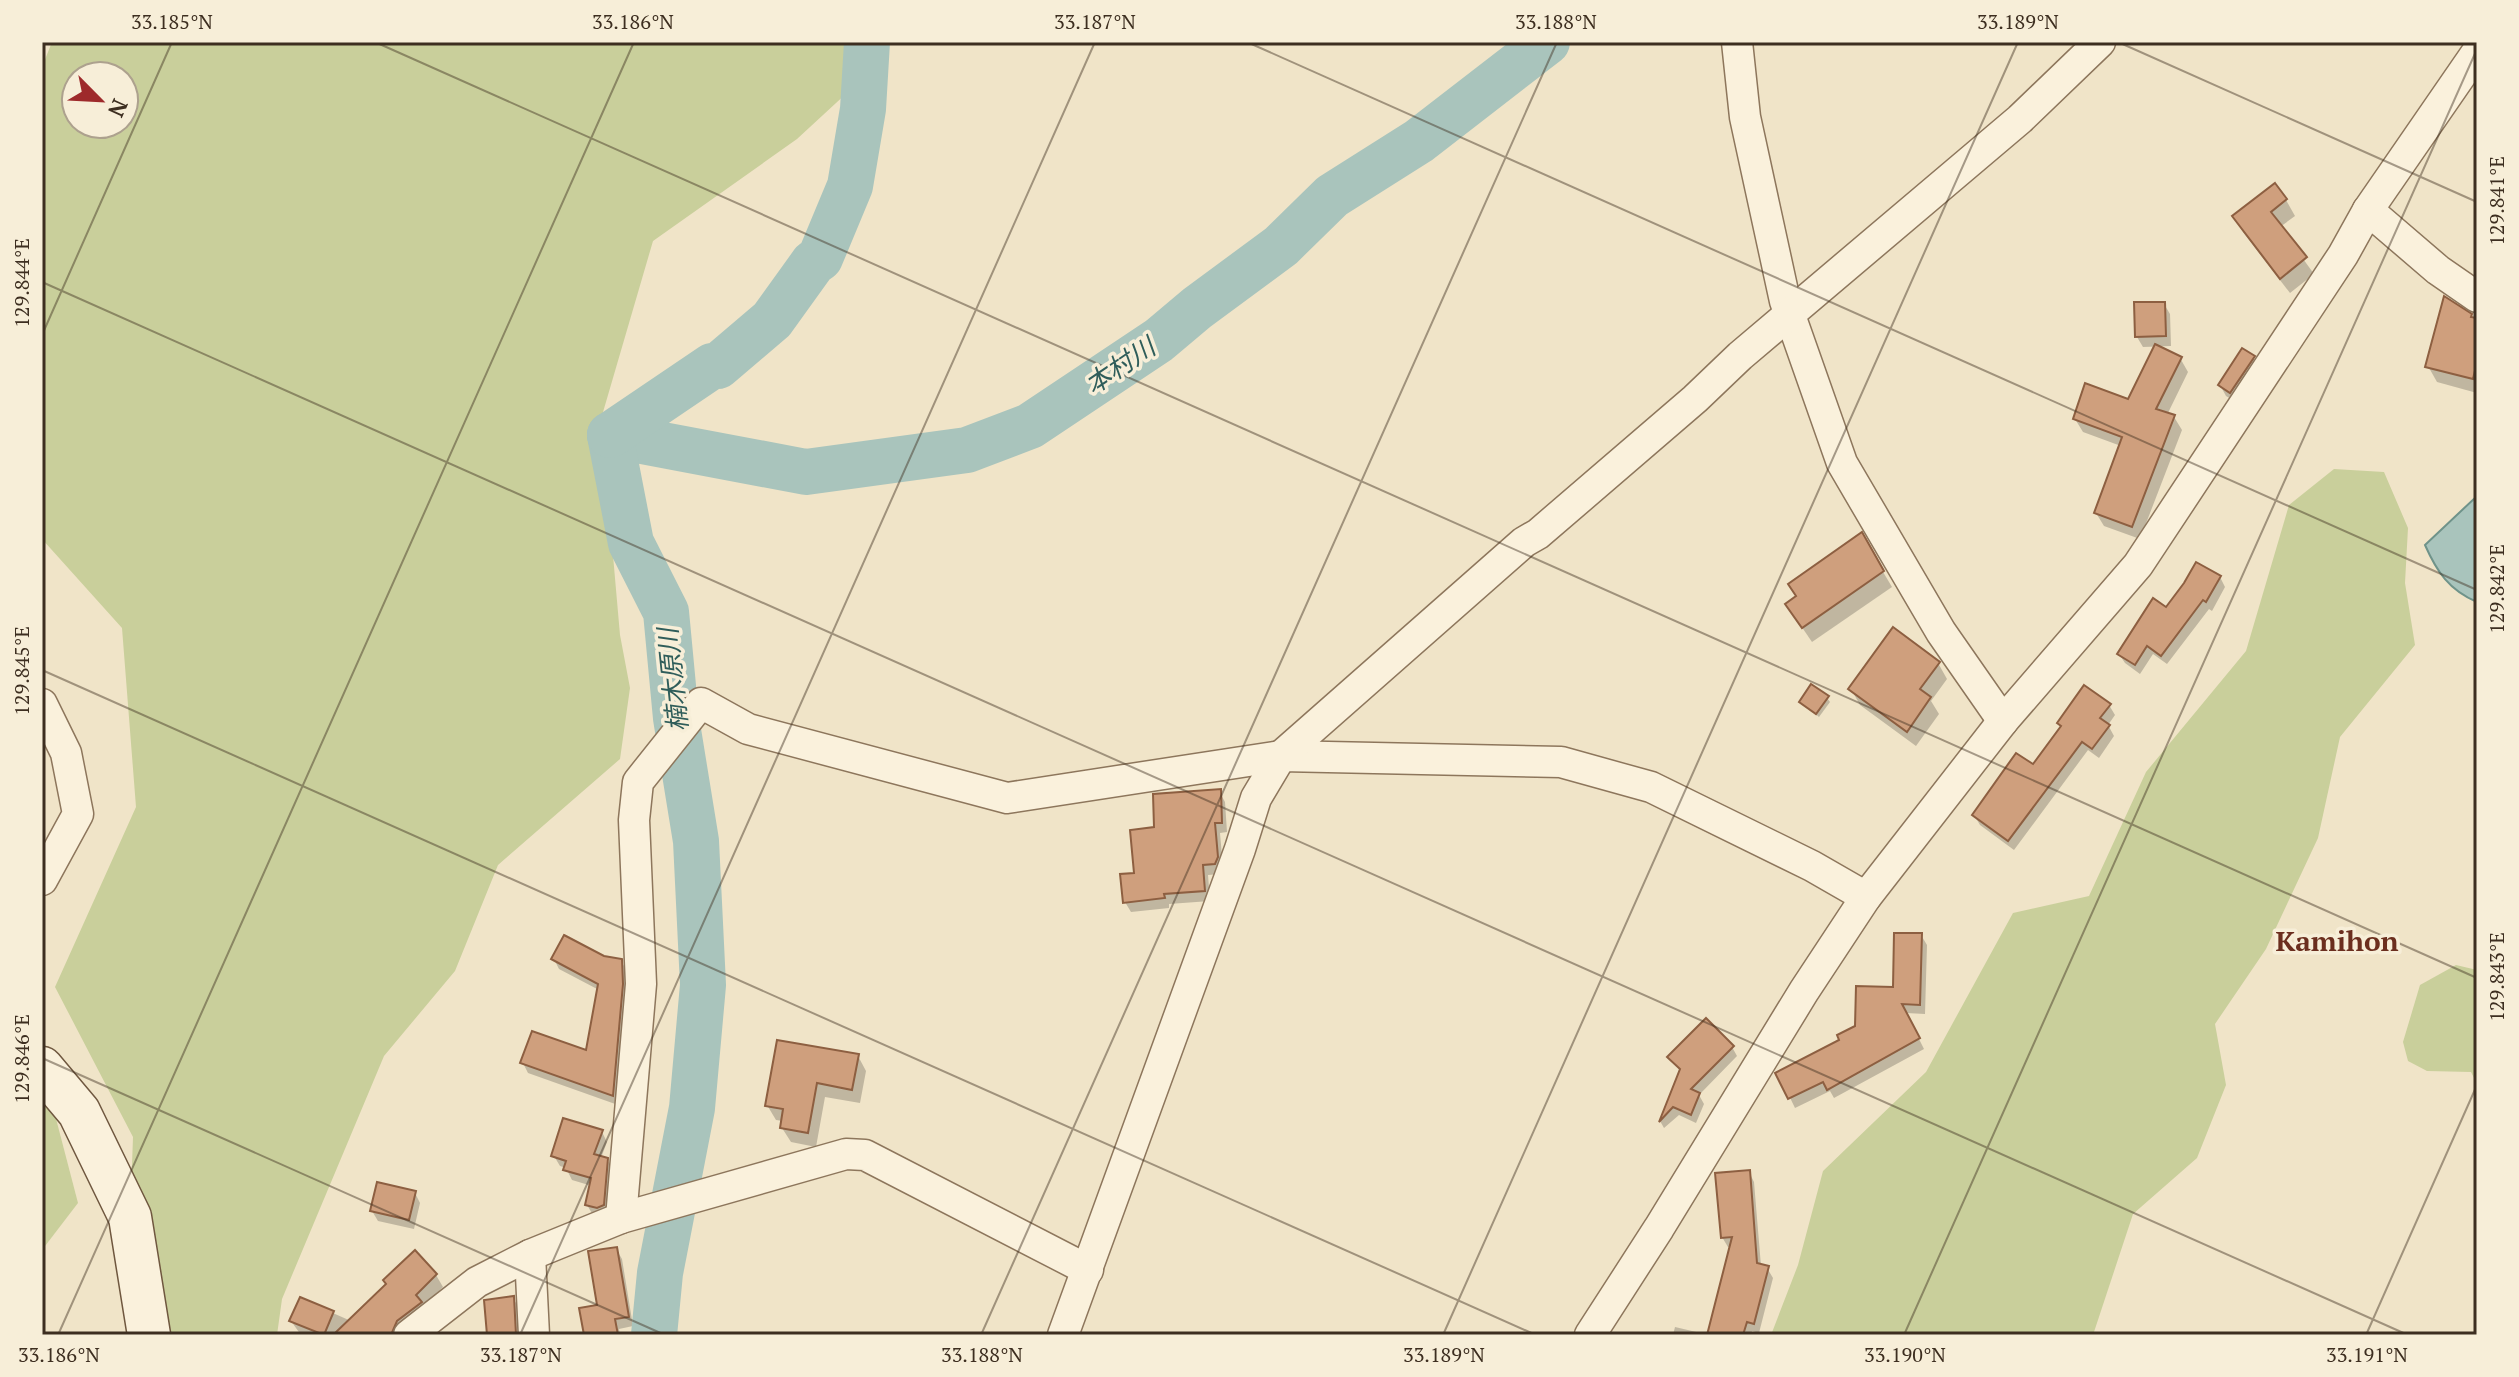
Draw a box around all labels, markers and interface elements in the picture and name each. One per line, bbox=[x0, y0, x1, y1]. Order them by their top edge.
text: 33.185°N bbox=[131, 8, 213, 35]
text: 33.186°N bbox=[592, 8, 674, 35]
text: 33.187°N bbox=[1054, 8, 1136, 35]
text: 33.188°N bbox=[1515, 8, 1597, 35]
text: 33.189°N bbox=[1977, 8, 2059, 35]
north arrow bbox=[60, 60, 140, 140]
text: N bbox=[102, 95, 135, 122]
text: 129.841°E bbox=[2483, 156, 2510, 246]
text: 129.844°E bbox=[8, 238, 35, 328]
water label: 本村川 bbox=[1078, 328, 1164, 401]
text: 129.842°E bbox=[2483, 544, 2510, 634]
water label: 楠木原川 bbox=[649, 624, 694, 734]
text: 129.845°E bbox=[8, 626, 35, 716]
district label: Kamihon bbox=[2275, 922, 2399, 959]
text: 129.843°E bbox=[2483, 932, 2510, 1022]
text: 129.846°E bbox=[8, 1014, 35, 1104]
text: 33.186°N bbox=[18, 1341, 100, 1368]
text: 33.187°N bbox=[480, 1341, 562, 1368]
text: 33.188°N bbox=[941, 1341, 1023, 1368]
text: 33.189°N bbox=[1403, 1341, 1485, 1368]
text: 33.190°N bbox=[1864, 1341, 1946, 1368]
text: 33.191°N bbox=[2326, 1341, 2408, 1368]

